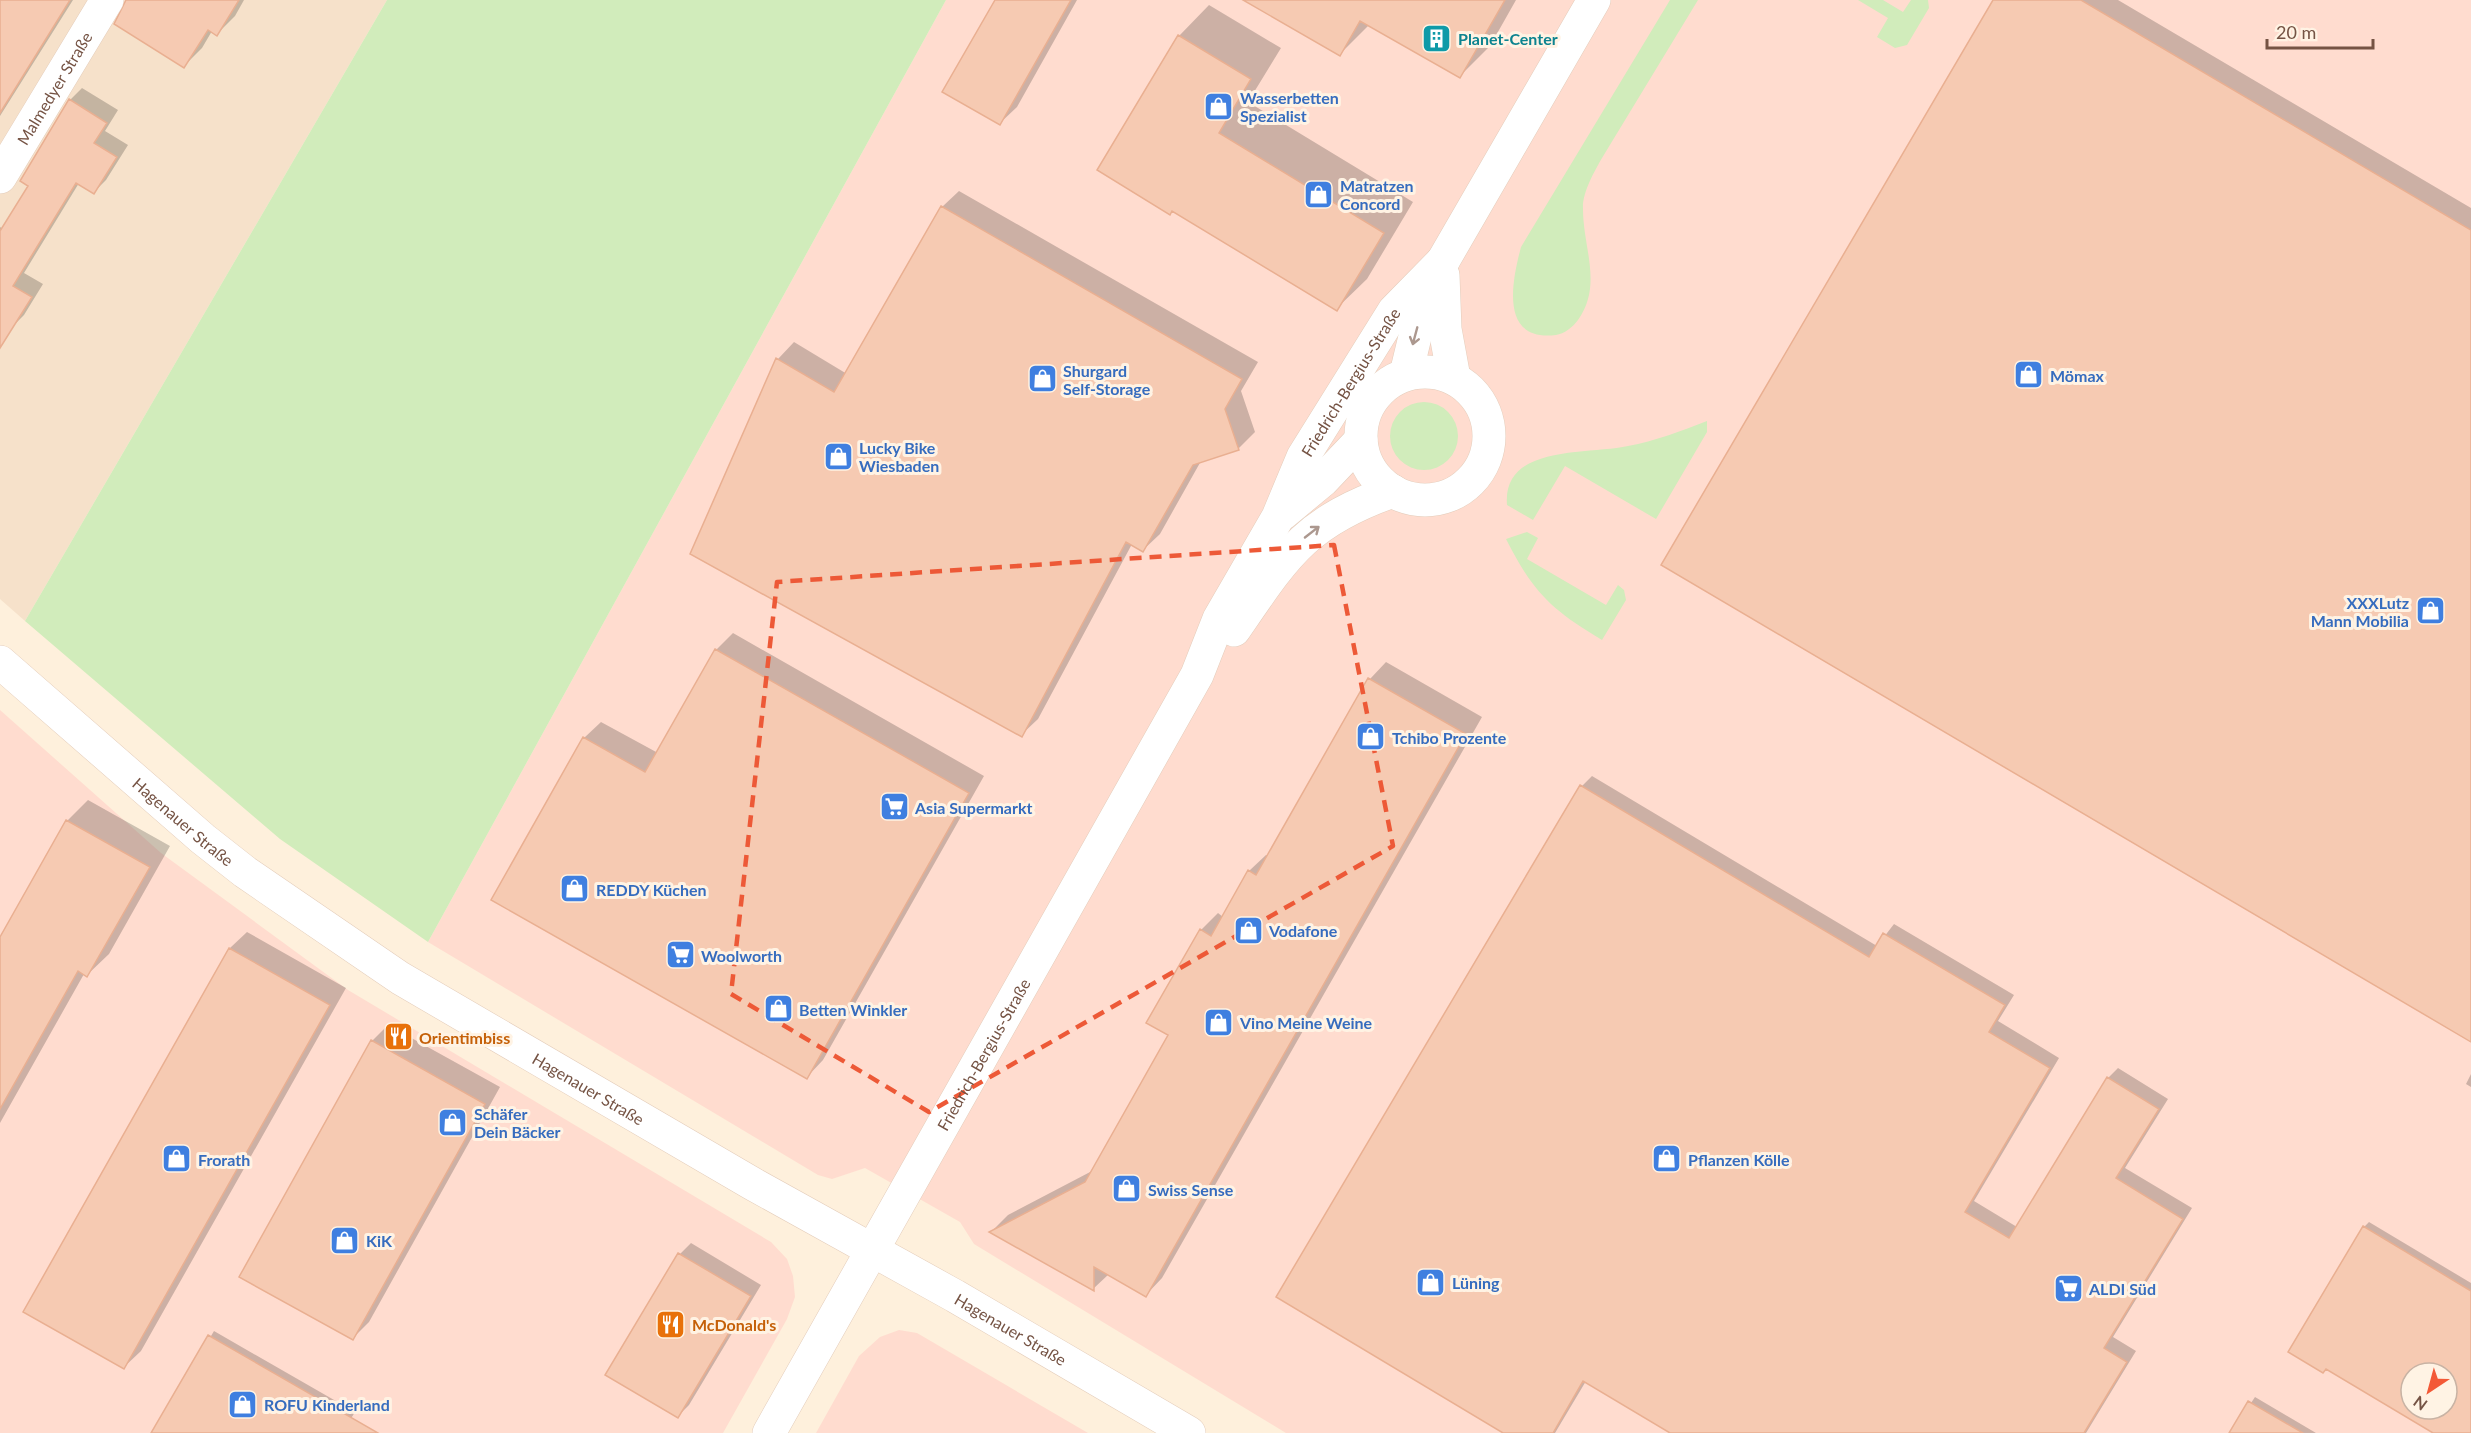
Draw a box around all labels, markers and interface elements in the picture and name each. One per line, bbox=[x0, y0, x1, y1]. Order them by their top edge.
scale bar bbox=[2267, 12, 2374, 50]
text: 20 m bbox=[2276, 21, 2316, 43]
building icon: Planet-Center bbox=[1421, 22, 1453, 54]
street label: Malmedyer Straße bbox=[12, 28, 95, 148]
place label: Planet-Center bbox=[1458, 29, 1558, 48]
place label: Wasserbetten Spezialist bbox=[1240, 88, 1339, 125]
shop icon: Wasserbetten Spezialist bbox=[1203, 90, 1235, 122]
place label: Matratzen Concord bbox=[1340, 176, 1413, 213]
shop icon: Matratzen Concord bbox=[1303, 178, 1335, 210]
street label: Friedrich-Bergius-Straße bbox=[1296, 304, 1403, 460]
one-way arrow bbox=[1409, 326, 1421, 345]
shop icon: Mömax bbox=[2013, 359, 2045, 391]
place label: Shurgard Self-Storage bbox=[1063, 361, 1151, 398]
shop icon: Shurgard Self-Storage bbox=[1026, 363, 1058, 395]
place label: Mömax bbox=[2050, 366, 2105, 385]
place label: Lucky Bike Wiesbaden bbox=[859, 438, 939, 475]
shop icon: Lucky Bike Wiesbaden bbox=[822, 440, 854, 472]
one-way arrow bbox=[1304, 525, 1320, 538]
place label: XXXLutz Mann Mobilia bbox=[2311, 593, 2409, 630]
shop icon: XXXLutz Mann Mobilia bbox=[2414, 595, 2446, 627]
shop icon: Tchibo Prozente bbox=[1355, 721, 1387, 753]
place label: Tchibo Prozente bbox=[1392, 728, 1507, 747]
street label: Hagenauer Straße bbox=[129, 773, 238, 869]
supermarket icon: Asia Supermarkt bbox=[878, 791, 910, 823]
place label: Asia Supermarkt bbox=[914, 798, 1033, 817]
shop icon: REDDY Küchen bbox=[559, 873, 591, 905]
place label: REDDY Küchen bbox=[596, 880, 707, 899]
shop icon: Vodafone bbox=[1232, 914, 1264, 946]
place label: Vodafone bbox=[1268, 921, 1338, 940]
supermarket icon: Woolworth bbox=[664, 939, 696, 971]
place label: Woolworth bbox=[701, 946, 782, 965]
street label: Friedrich-Bergius-Straße bbox=[932, 975, 1033, 1134]
shop icon: Betten Winkler bbox=[762, 993, 794, 1025]
place label: Betten Winkler bbox=[799, 1000, 907, 1019]
shop icon: Vino Meine Weine bbox=[1203, 1006, 1235, 1038]
place label: Vino Meine Weine bbox=[1239, 1013, 1373, 1032]
restaurant icon: Orientimbiss bbox=[382, 1021, 414, 1053]
place label: Orientimbiss bbox=[419, 1028, 510, 1047]
street label: Hagenauer Straße bbox=[530, 1048, 648, 1128]
place label: Schäfer Dein Bäcker bbox=[474, 1104, 561, 1141]
shop icon: Schäfer Dein Bäcker bbox=[437, 1106, 469, 1138]
shop icon: Frorath bbox=[161, 1143, 193, 1175]
shop icon: Pflanzen Kölle bbox=[1651, 1143, 1683, 1175]
place label: Frorath bbox=[198, 1150, 250, 1169]
place label: Pflanzen Kölle bbox=[1688, 1150, 1790, 1169]
shop icon: Swiss Sense bbox=[1111, 1173, 1143, 1205]
place label: Swiss Sense bbox=[1148, 1180, 1234, 1199]
shop icon: KiK bbox=[329, 1224, 361, 1256]
place label: KiK bbox=[366, 1231, 393, 1250]
shop icon: Lüning bbox=[1415, 1266, 1447, 1298]
supermarket icon: ALDI Süd bbox=[2052, 1272, 2084, 1304]
place label: Lüning bbox=[1452, 1273, 1500, 1292]
place label: ALDI Süd bbox=[2088, 1279, 2156, 1298]
street label: Hagenauer Straße bbox=[952, 1289, 1070, 1369]
restaurant icon: McDonald's bbox=[655, 1308, 687, 1340]
place label: McDonald's bbox=[692, 1315, 776, 1334]
north arrow bbox=[2399, 1361, 2459, 1421]
shop icon: ROFU Kinderland bbox=[227, 1388, 259, 1420]
text: N bbox=[2409, 1392, 2430, 1415]
place label: ROFU Kinderland bbox=[264, 1395, 390, 1414]

